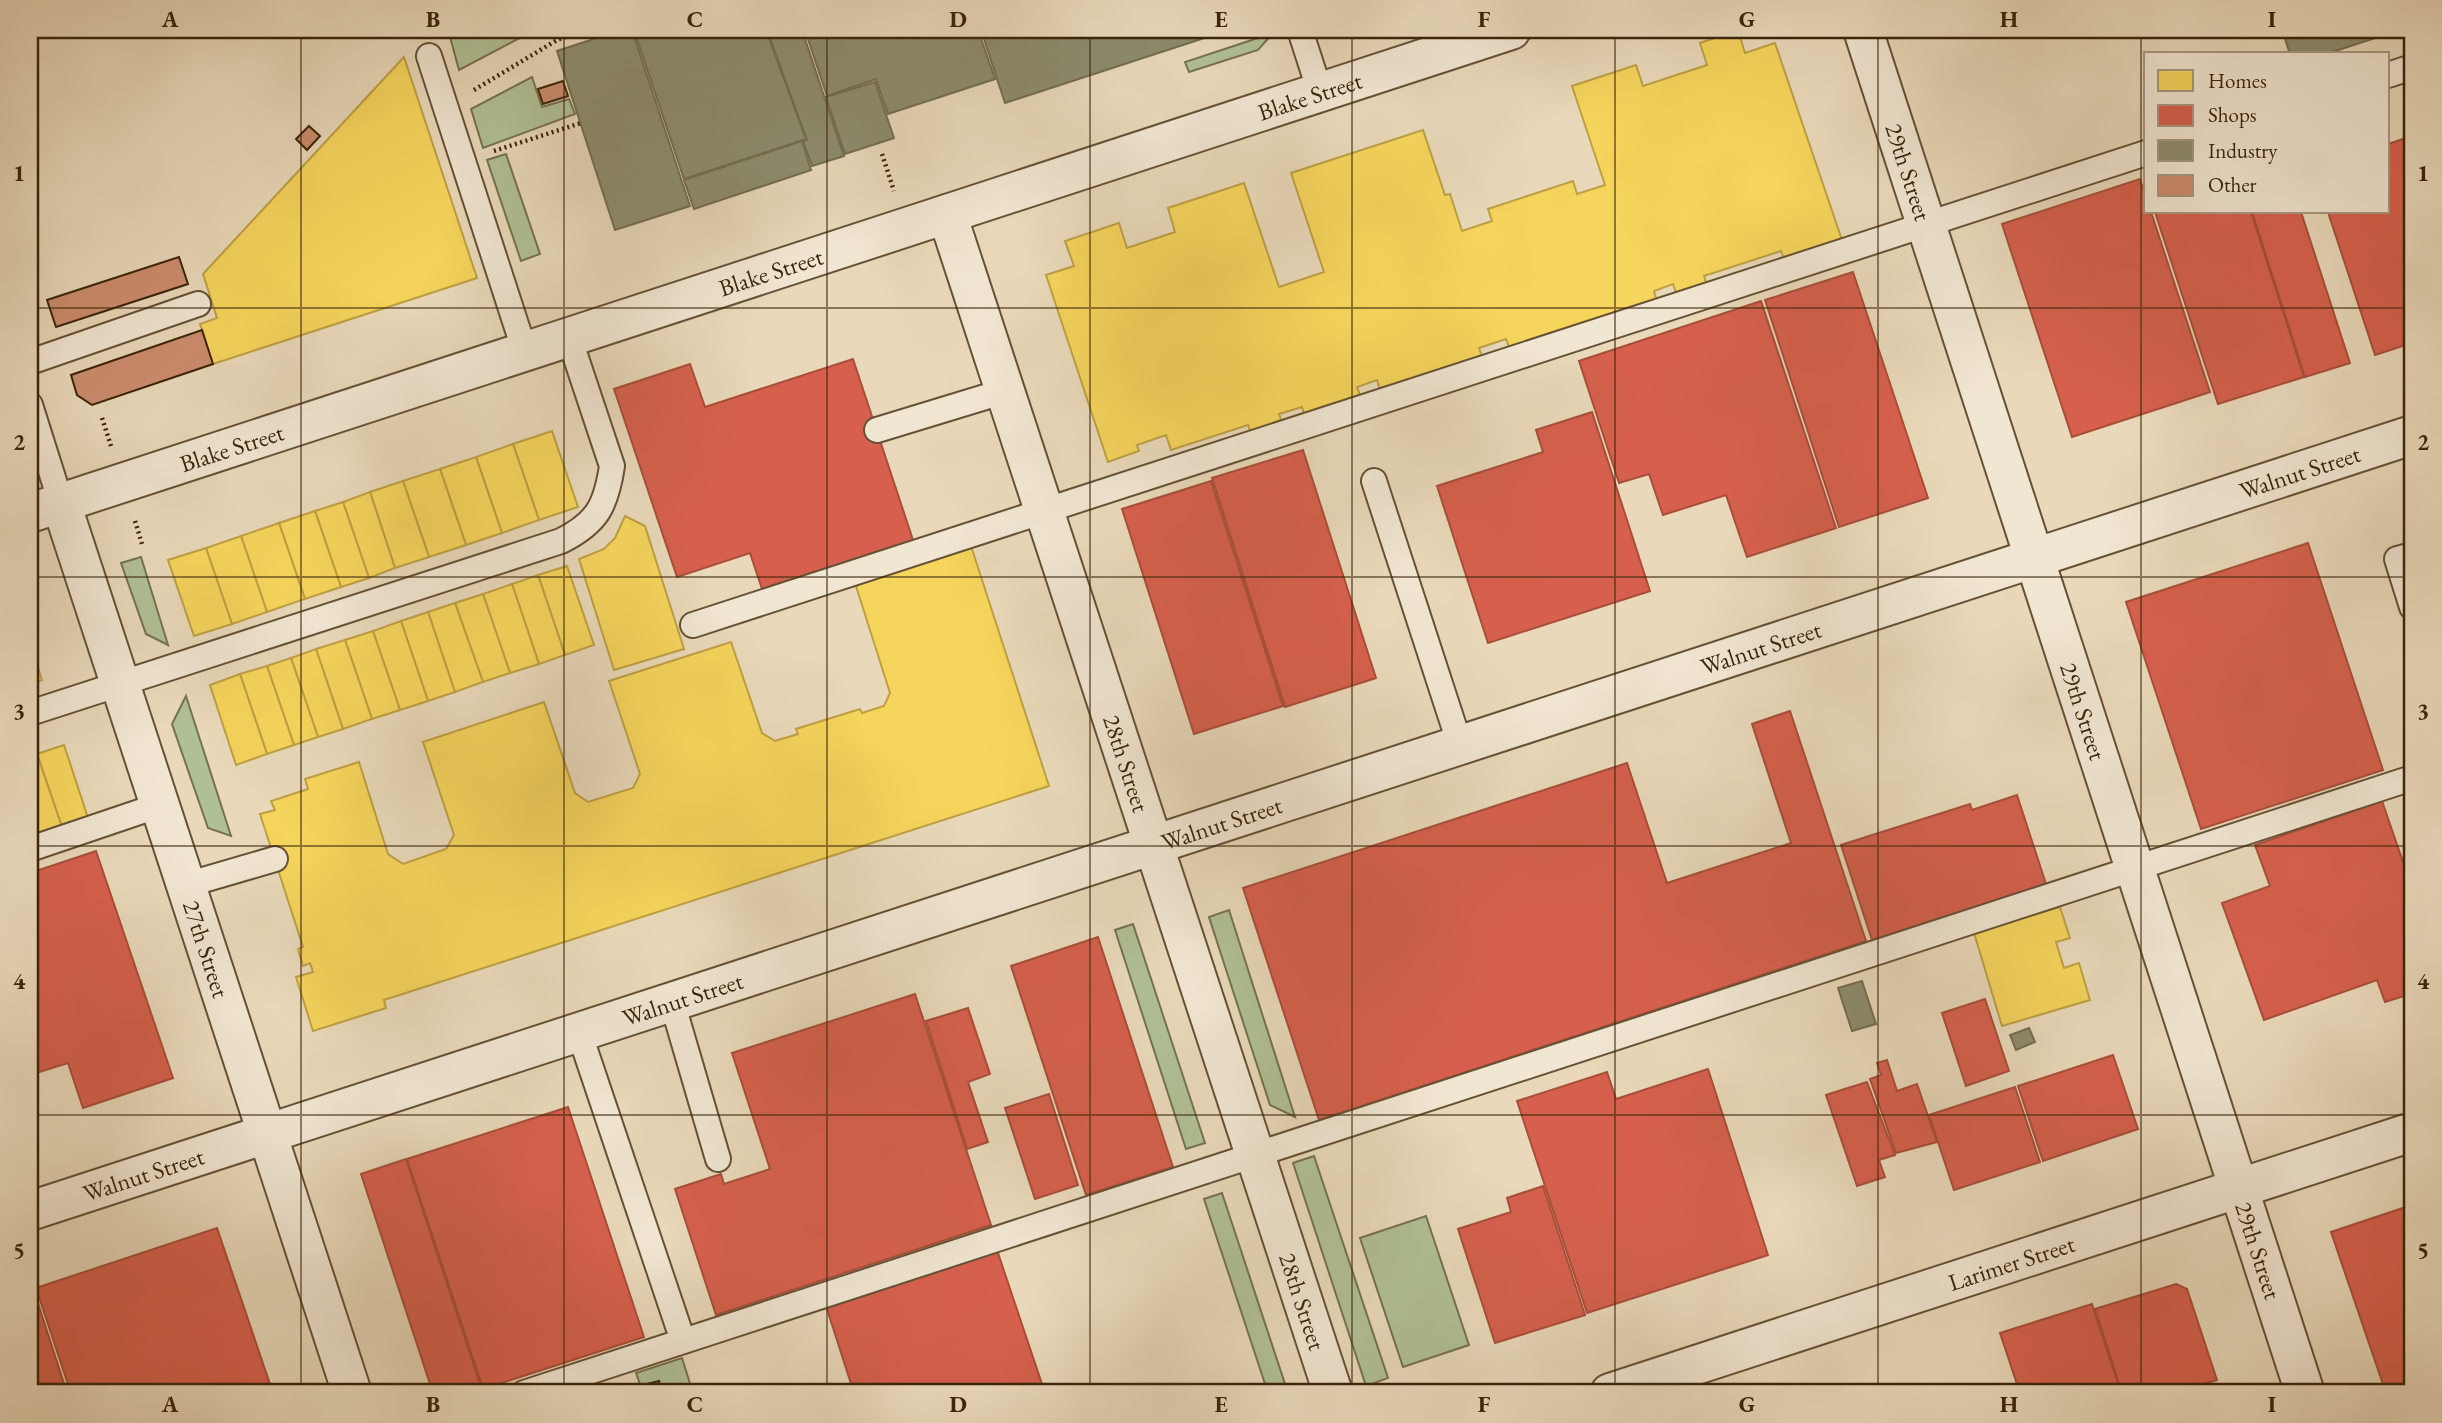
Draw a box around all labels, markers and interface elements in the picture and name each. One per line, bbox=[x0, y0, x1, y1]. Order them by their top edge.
text: A bbox=[161, 4, 179, 34]
text: B bbox=[426, 4, 440, 34]
text: C bbox=[687, 4, 703, 34]
text: D bbox=[949, 4, 967, 34]
text: E bbox=[1214, 4, 1228, 34]
text: F bbox=[1478, 4, 1491, 34]
text: G bbox=[1739, 4, 1755, 34]
text: H bbox=[2000, 4, 2018, 34]
text: I bbox=[2268, 4, 2276, 34]
legend bbox=[2144, 52, 2390, 214]
street label: Blake Street bbox=[1254, 64, 1366, 127]
text: Homes bbox=[2208, 67, 2267, 94]
text: Shops bbox=[2208, 101, 2257, 128]
street label: 29th Street bbox=[1879, 119, 1939, 225]
text: Industry bbox=[2208, 137, 2278, 164]
text: 1 bbox=[13, 158, 25, 188]
text: 1 bbox=[2417, 158, 2429, 188]
text: Other bbox=[2208, 171, 2257, 198]
street label: Blake Street bbox=[715, 240, 827, 303]
street label: Blake Street bbox=[176, 416, 288, 479]
text: 2 bbox=[13, 427, 25, 457]
text: 2 bbox=[2417, 427, 2429, 457]
street label: Walnut Street bbox=[2235, 437, 2364, 506]
street label: Walnut Street bbox=[1696, 613, 1825, 681]
street label: 29th Street bbox=[2054, 658, 2114, 764]
text: 3 bbox=[13, 696, 25, 726]
text: 3 bbox=[2417, 696, 2429, 726]
street label: 28th Street bbox=[1096, 711, 1157, 816]
street label: Walnut Street bbox=[1157, 789, 1286, 857]
street label: 27th Street bbox=[176, 896, 237, 1002]
street label: Walnut Street bbox=[618, 964, 747, 1033]
text: 4 bbox=[13, 966, 26, 996]
text: 4 bbox=[2417, 966, 2430, 996]
street label: Walnut Street bbox=[79, 1140, 208, 1208]
street label: 29th Street bbox=[2229, 1198, 2289, 1303]
street label: Larimer Street bbox=[1944, 1227, 2079, 1297]
text: 5 bbox=[13, 1235, 25, 1265]
text: 5 bbox=[2417, 1235, 2429, 1265]
street label: 28th Street bbox=[1273, 1249, 1333, 1354]
text: A bbox=[161, 1389, 179, 1419]
text: B bbox=[426, 1389, 440, 1419]
text: C bbox=[687, 1389, 703, 1419]
text: D bbox=[949, 1389, 967, 1419]
text: E bbox=[1214, 1389, 1228, 1419]
text: F bbox=[1478, 1389, 1491, 1419]
text: G bbox=[1739, 1389, 1755, 1419]
text: H bbox=[2000, 1389, 2018, 1419]
text: I bbox=[2268, 1389, 2276, 1419]

